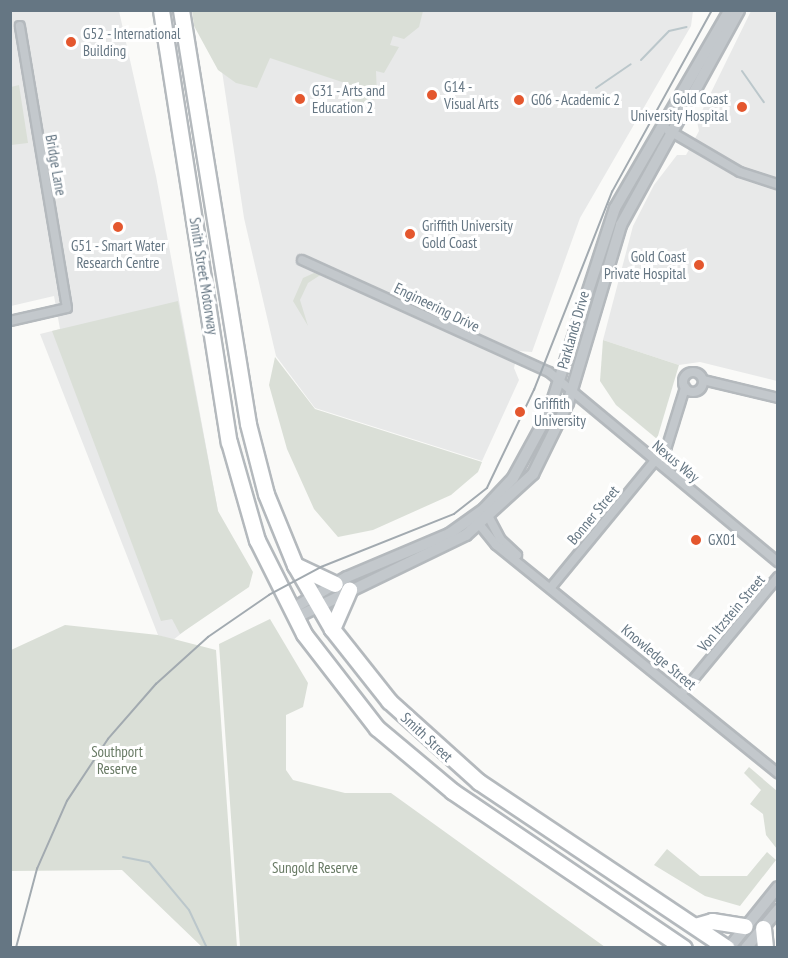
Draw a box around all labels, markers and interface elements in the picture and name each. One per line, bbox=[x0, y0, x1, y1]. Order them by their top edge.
place label: G52 - International Building bbox=[83, 24, 182, 59]
marker: G52 - International Building bbox=[64, 35, 78, 49]
place label: G14 - Visual Arts bbox=[444, 77, 499, 112]
place label: G31 - Arts and Education 2 bbox=[312, 81, 387, 116]
marker: G14 - Visual Arts bbox=[425, 88, 439, 102]
place label: Gold Coast University Hospital bbox=[630, 89, 728, 124]
place label: G06 - Academic 2 bbox=[531, 91, 622, 109]
marker: G31 - Arts and Education 2 bbox=[293, 92, 307, 106]
marker: G06 - Academic 2 bbox=[512, 93, 526, 107]
marker: Gold Coast University Hospital bbox=[733, 98, 751, 116]
street label: Bridge Lane bbox=[42, 133, 70, 197]
street label: Smith Street Motorway bbox=[186, 216, 222, 336]
place label: Griffith University Gold Coast bbox=[422, 216, 513, 251]
marker: G51 - Smart Water Research Centre bbox=[111, 220, 125, 234]
marker: Griffith University Gold Coast bbox=[403, 227, 417, 241]
place label: G51 - Smart Water Research Centre bbox=[70, 236, 166, 271]
place label: Gold Coast Private Hospital bbox=[604, 247, 686, 282]
marker: Gold Coast Private Hospital bbox=[690, 256, 708, 274]
street label: Engineering Drive bbox=[391, 279, 483, 335]
street label: Parklands Drive bbox=[553, 289, 593, 371]
place label: Griffith University bbox=[534, 394, 586, 429]
marker: Griffith University bbox=[511, 403, 529, 421]
street label: Nexus Way bbox=[649, 436, 703, 486]
street label: Bonner Street bbox=[563, 482, 623, 548]
place label: GX01 bbox=[708, 531, 736, 549]
marker: GX01 bbox=[689, 533, 703, 547]
street label: Von Itzstein Street bbox=[694, 571, 768, 655]
street label: Knowledge Street bbox=[618, 621, 700, 693]
street label: Smith Street bbox=[397, 708, 457, 766]
park label: Southport Reserve bbox=[91, 742, 143, 777]
park label: Sungold Reserve bbox=[272, 859, 358, 877]

